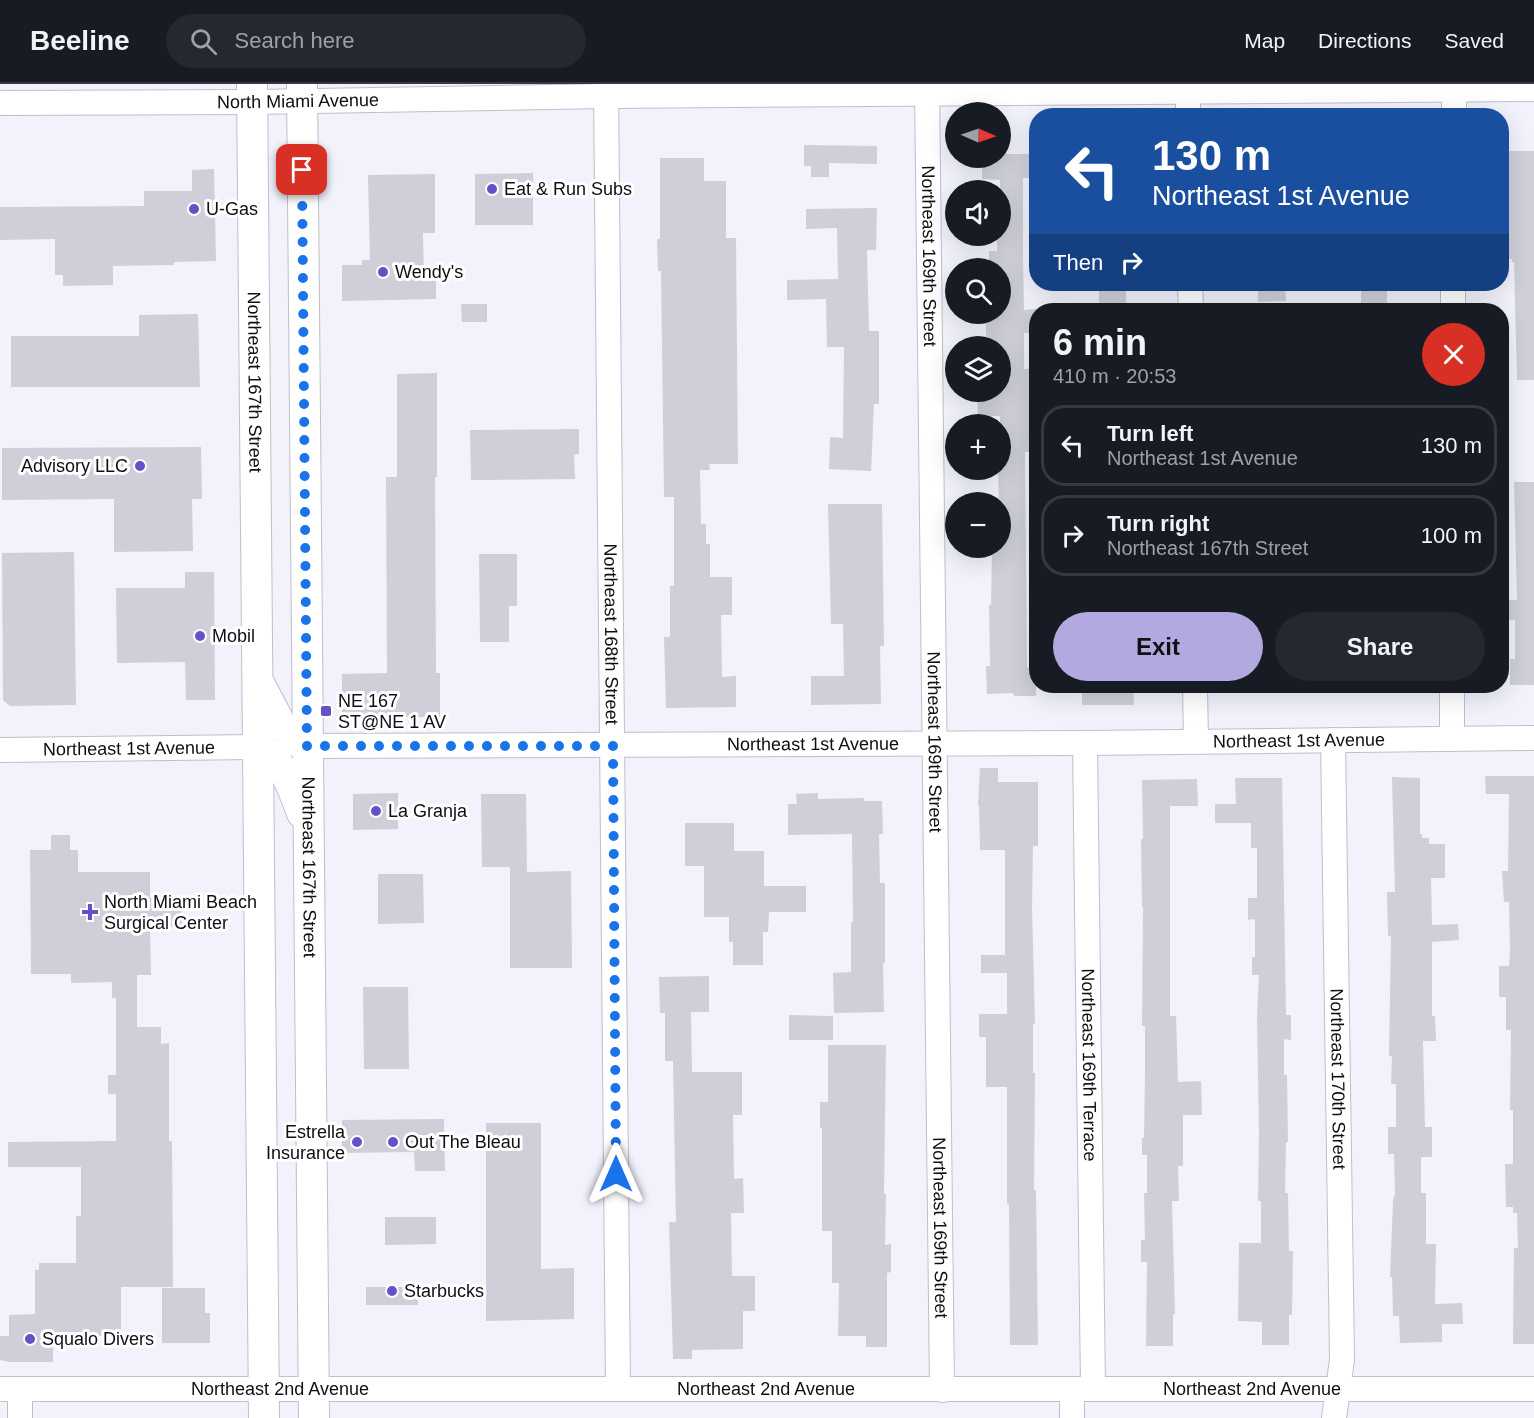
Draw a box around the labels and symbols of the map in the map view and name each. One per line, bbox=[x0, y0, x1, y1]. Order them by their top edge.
street label: North Miami Avenue bbox=[217, 90, 379, 112]
north arrow bbox=[945, 102, 1011, 168]
pin bbox=[276, 144, 327, 195]
street label: Northeast 169th Street bbox=[918, 165, 940, 347]
place label: Eat & Run Subs bbox=[504, 179, 632, 199]
marker: Eat & Run Subs bbox=[485, 182, 499, 196]
place label: U-Gas bbox=[206, 199, 258, 219]
marker: U-Gas bbox=[187, 202, 201, 216]
place label: Wendy's bbox=[395, 262, 463, 282]
marker: Wendy's bbox=[376, 265, 390, 279]
street label: Northeast 167th Street bbox=[244, 291, 265, 473]
place label: Advisory LLC bbox=[21, 456, 128, 476]
marker: Advisory LLC bbox=[133, 459, 147, 473]
street label: Northeast 168th Street bbox=[600, 543, 622, 725]
place label: Mobil bbox=[212, 626, 255, 646]
marker: Mobil bbox=[193, 629, 207, 643]
street label: Northeast 169th Street bbox=[924, 651, 946, 833]
place label: NE 167 ST@NE 1 AV bbox=[338, 691, 446, 732]
marker: NE 167 ST@NE 1 AV bbox=[319, 704, 333, 718]
street label: Northeast 1st Avenue bbox=[1213, 730, 1385, 752]
street label: Northeast 1st Avenue bbox=[727, 734, 899, 754]
street label: Northeast 1st Avenue bbox=[43, 738, 215, 759]
street label: Northeast 167th Street bbox=[298, 776, 320, 958]
place label: La Granja bbox=[388, 801, 468, 821]
marker: La Granja bbox=[369, 804, 383, 818]
place label: North Miami Beach Surgical Center bbox=[104, 892, 257, 933]
marker: North Miami Beach Surgical Center bbox=[81, 903, 99, 921]
street label: Northeast 169th Terrace bbox=[1078, 968, 1100, 1162]
street label: Northeast 170th Street bbox=[1327, 988, 1349, 1170]
place label: Estrella Insurance bbox=[266, 1122, 346, 1163]
place label: Out The Bleau bbox=[405, 1132, 521, 1152]
marker: Estrella Insurance bbox=[350, 1135, 364, 1149]
marker: Out The Bleau bbox=[386, 1135, 400, 1149]
street label: Northeast 169th Street bbox=[929, 1137, 951, 1319]
position arrow bbox=[584, 1142, 648, 1206]
place label: Starbucks bbox=[404, 1281, 484, 1301]
marker: Starbucks bbox=[385, 1284, 399, 1298]
place label: Squalo Divers bbox=[42, 1329, 154, 1349]
marker: Squalo Divers bbox=[23, 1332, 37, 1346]
street label: Northeast 2nd Avenue bbox=[191, 1379, 369, 1399]
street label: Northeast 2nd Avenue bbox=[677, 1379, 855, 1399]
street label: Northeast 2nd Avenue bbox=[1163, 1379, 1341, 1399]

